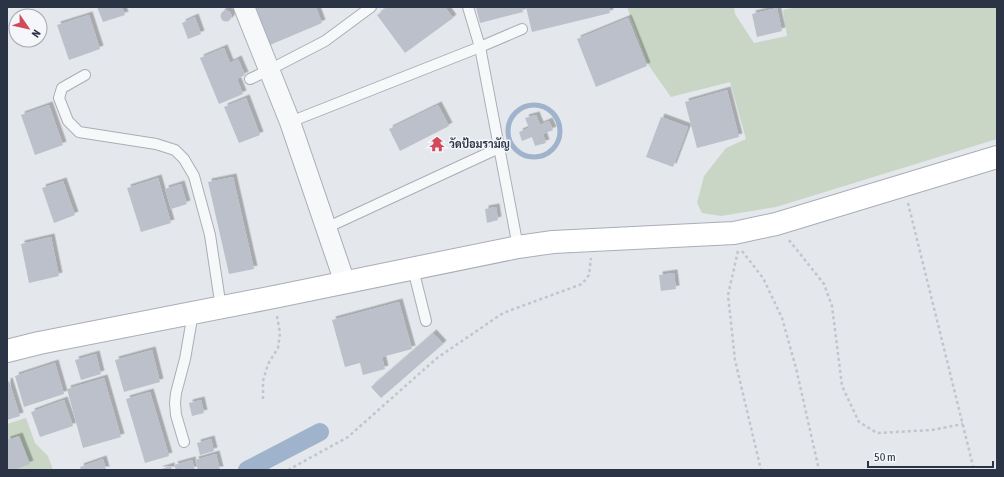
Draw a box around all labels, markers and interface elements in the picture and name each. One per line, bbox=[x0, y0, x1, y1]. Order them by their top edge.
north arrow bbox=[8, 8, 48, 48]
text: N bbox=[29, 28, 43, 40]
temple icon: วัดป้อมรามัญ bbox=[428, 135, 446, 153]
place label: วัดป้อมรามัญ bbox=[449, 137, 510, 151]
scale bar bbox=[868, 443, 993, 469]
text: 50 m bbox=[874, 450, 896, 464]

